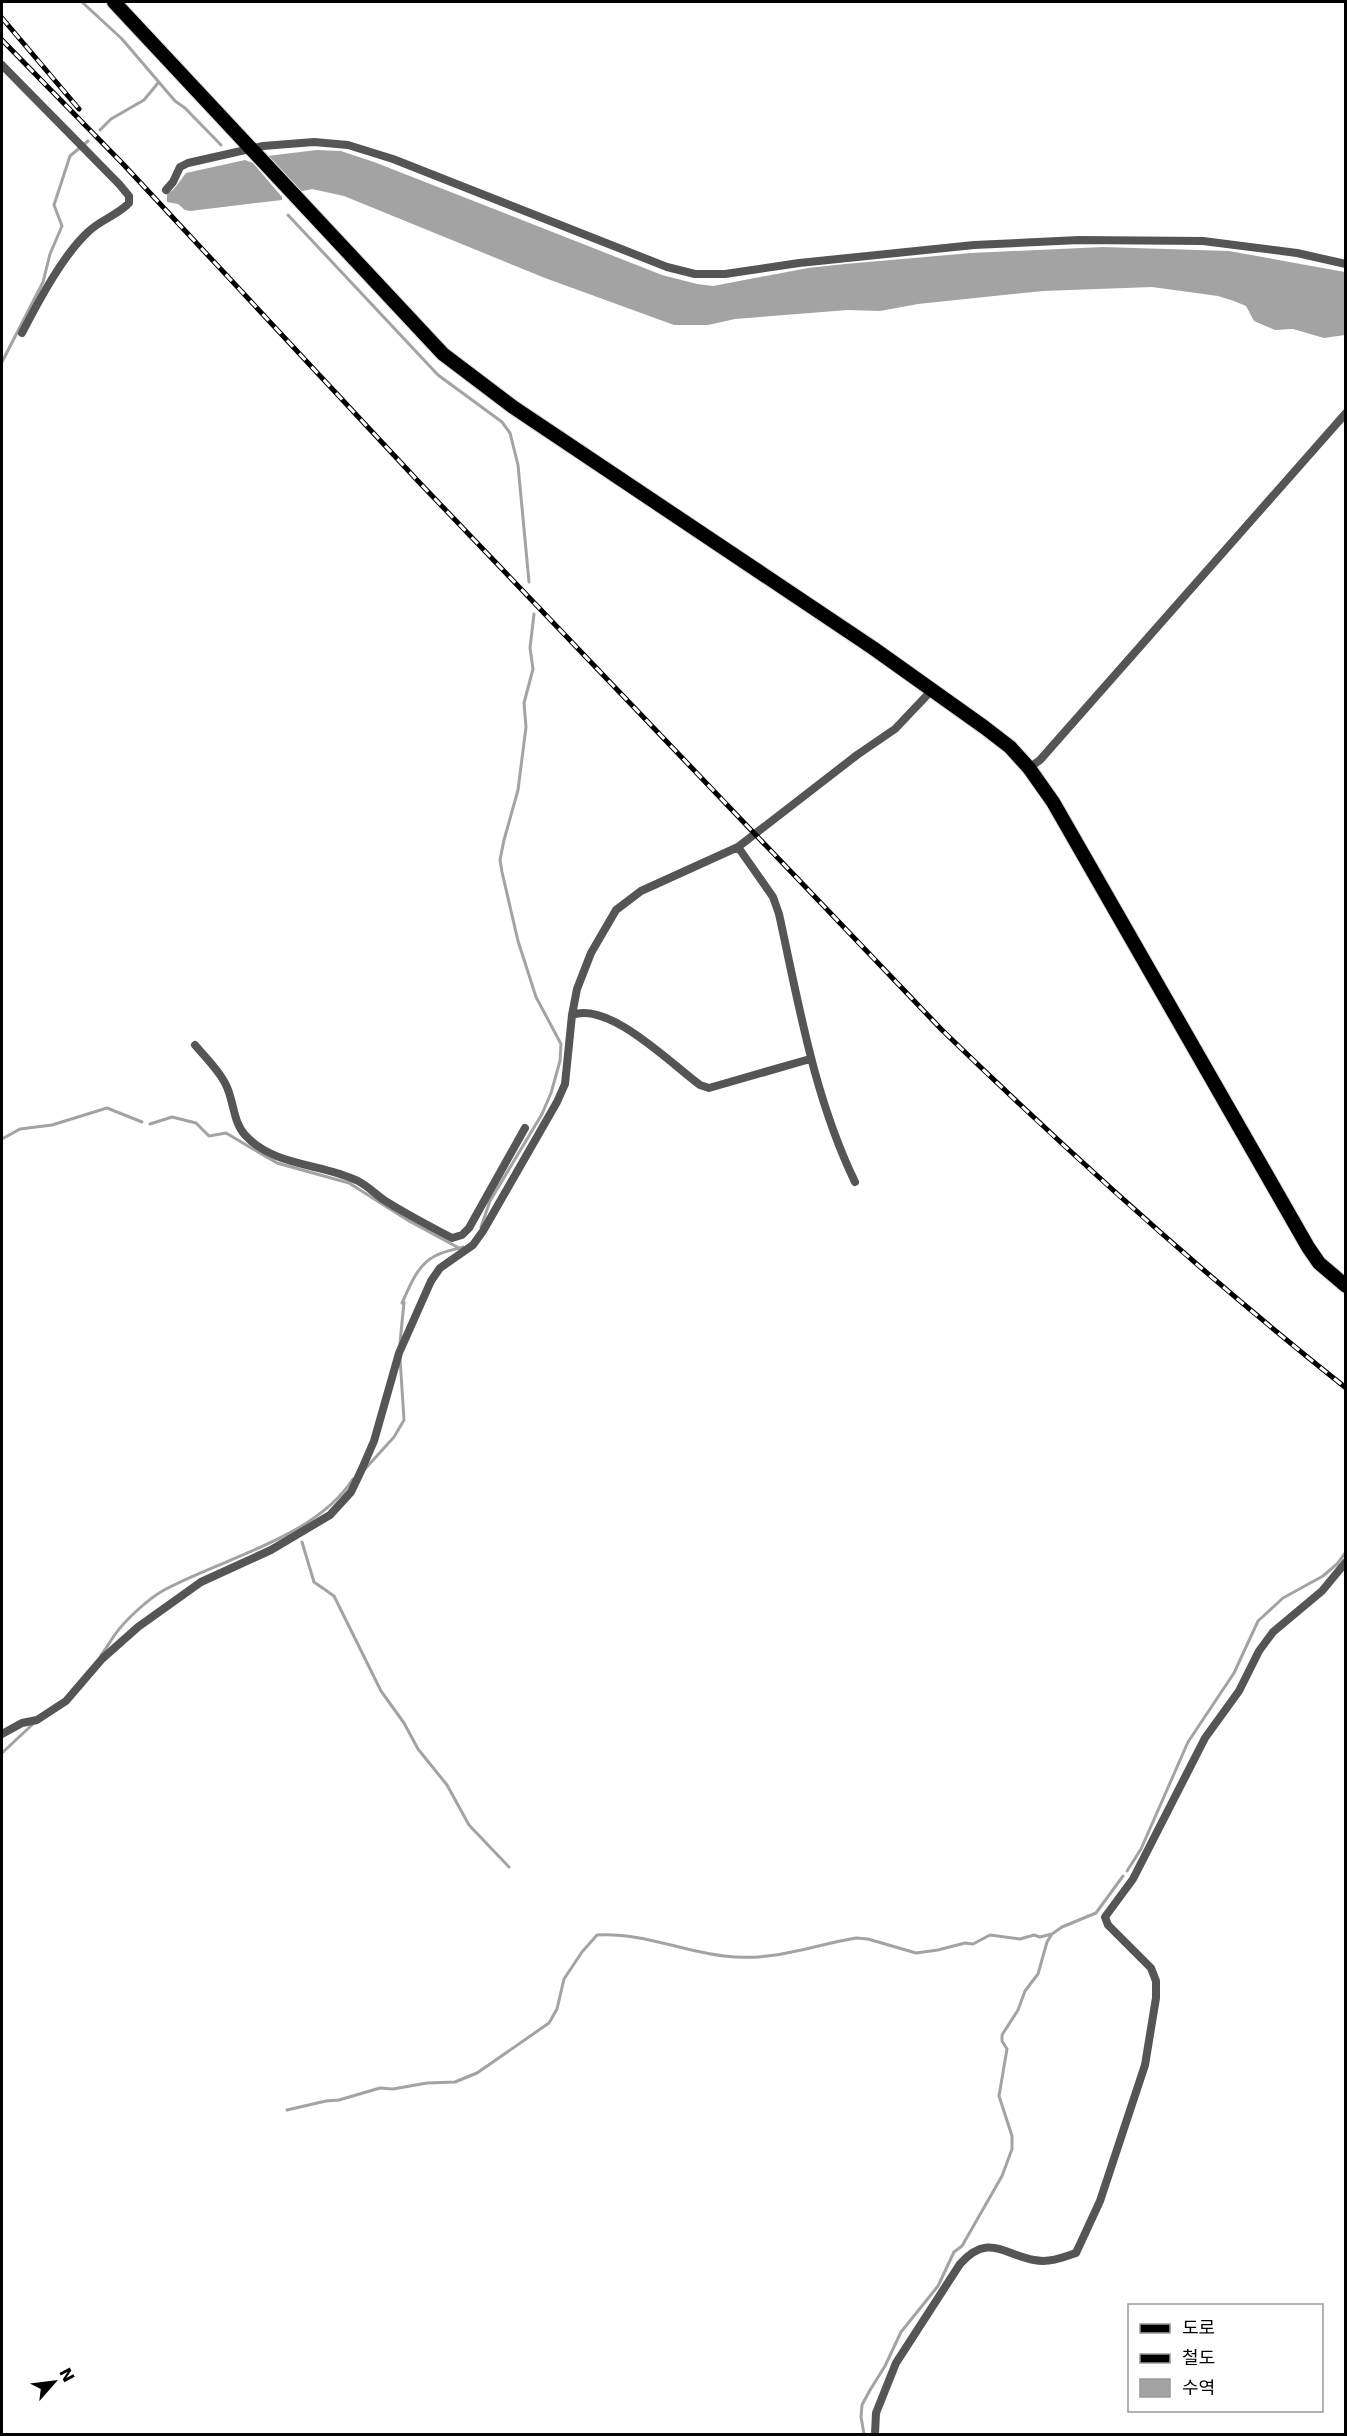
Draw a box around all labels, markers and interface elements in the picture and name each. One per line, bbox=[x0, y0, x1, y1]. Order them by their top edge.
legend bbox=[1128, 2304, 1323, 2412]
text: 도로 bbox=[1182, 2317, 1215, 2338]
text: 철도 bbox=[1182, 2347, 1215, 2368]
north arrow bbox=[24, 2352, 84, 2412]
text: N bbox=[55, 2365, 78, 2386]
text: 수역 bbox=[1182, 2377, 1215, 2398]

